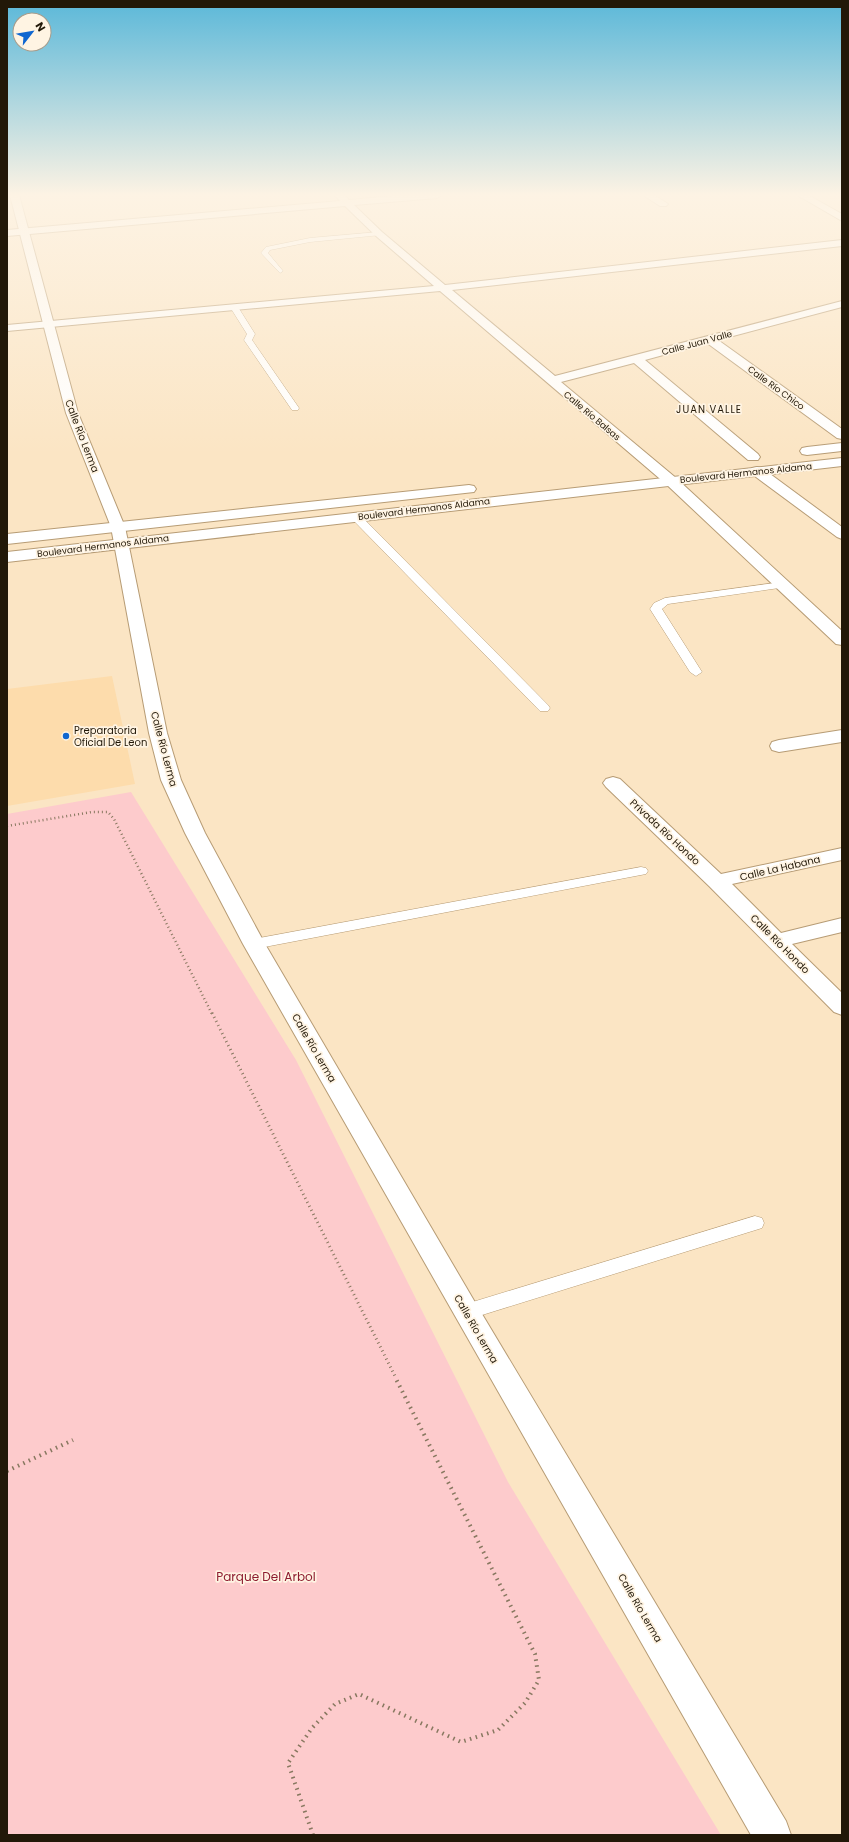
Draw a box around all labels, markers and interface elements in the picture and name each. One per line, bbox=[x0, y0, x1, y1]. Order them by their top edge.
north arrow bbox=[12, 12, 52, 52]
text: N bbox=[32, 19, 50, 35]
street label: Calle Juan Valle bbox=[660, 328, 734, 358]
street label: Calle Río Chico bbox=[745, 363, 807, 413]
street label: Calle Río Balsas bbox=[561, 389, 623, 443]
street label: Calle Río Lerma bbox=[61, 397, 103, 475]
district label: JUAN VALLE bbox=[676, 402, 742, 417]
street label: Boulevard Hermanos Aldama bbox=[679, 460, 813, 486]
street label: Boulevard Hermanos Aldama bbox=[357, 495, 491, 523]
street label: Boulevard Hermanos Aldama bbox=[36, 532, 170, 560]
street label: Calle Río Lerma bbox=[147, 710, 181, 788]
place label: Preparatoria Oficial De Leon bbox=[74, 723, 147, 750]
marker: Preparatoria Oficial De Leon bbox=[61, 731, 71, 741]
street label: Privada Río Hondo bbox=[627, 795, 703, 869]
street label: Calle La Habana bbox=[738, 851, 822, 885]
street label: Calle Río Hondo bbox=[747, 911, 813, 977]
street label: Calle Río Lerma bbox=[288, 1011, 340, 1085]
street label: Calle Río Lerma bbox=[450, 1292, 502, 1366]
park label: Parque Del Arbol bbox=[216, 1568, 316, 1585]
street label: Calle Río Lerma bbox=[614, 1571, 666, 1645]

